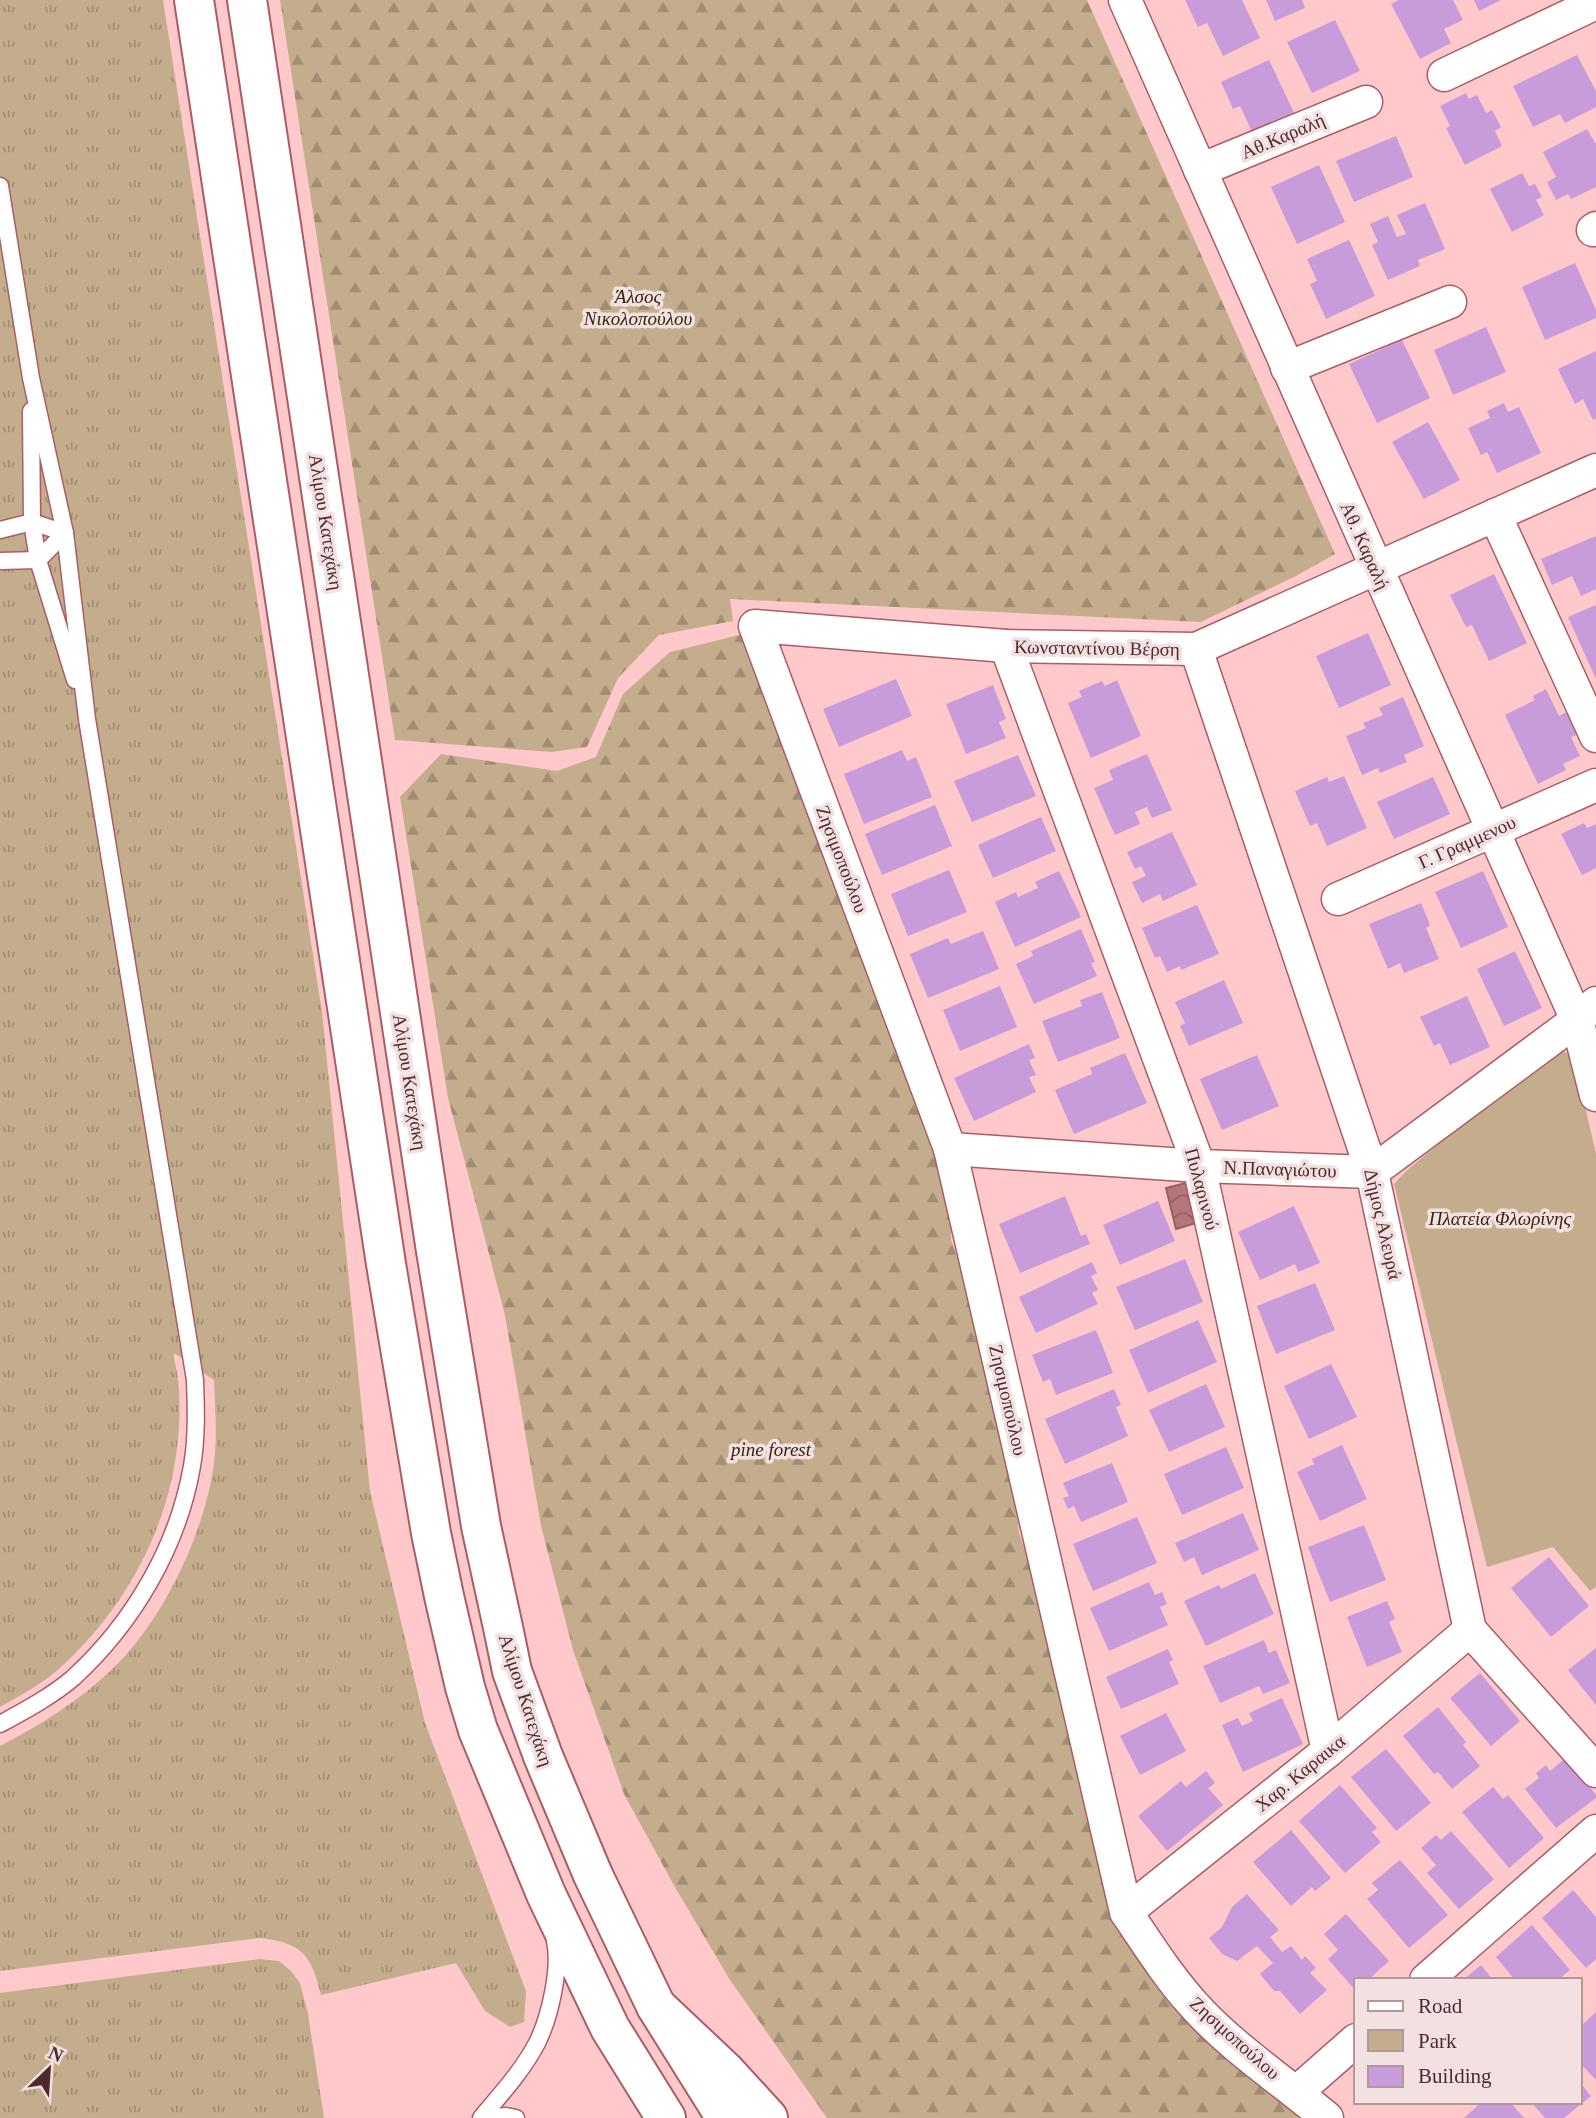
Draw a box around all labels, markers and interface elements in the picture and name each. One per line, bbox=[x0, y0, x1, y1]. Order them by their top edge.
street label: Αθ.Καραλή bbox=[1238, 109, 1328, 163]
park label: Άλσος Νικολοπούλου bbox=[583, 286, 693, 329]
street label: Αλίμου Κατεχάκη bbox=[305, 452, 347, 592]
street label: Αθ. Καραλή bbox=[1336, 499, 1394, 593]
street label: Κωνσταντίνου Βέρση bbox=[1014, 636, 1180, 660]
street label: Ζησιμοπούλου bbox=[812, 802, 872, 916]
street label: Γ. Γραμμενου bbox=[1415, 811, 1519, 873]
street label: Αλίμου Κατεχάκη bbox=[389, 1012, 431, 1152]
street label: Πυλαρινού bbox=[1181, 1146, 1223, 1232]
street label: Ν.Παναγιώτου bbox=[1223, 1157, 1337, 1181]
street label: Δήμος Αλευρά bbox=[1360, 1167, 1406, 1281]
park label: Πλατεία Φλωρίνης bbox=[1428, 1208, 1571, 1229]
street label: Ζησιμοπούλου bbox=[985, 1342, 1031, 1458]
park label: pine forest bbox=[729, 1439, 812, 1460]
street label: Αλίμου Κατεχάκη bbox=[495, 1631, 557, 1769]
street label: Χαρ. Καραικα bbox=[1251, 1730, 1349, 1816]
legend bbox=[1354, 1978, 1582, 2104]
street label: Ζησιμοπούλου bbox=[1186, 1992, 1284, 2084]
text: Road bbox=[1418, 1994, 1463, 2018]
text: Park bbox=[1418, 2029, 1457, 2053]
north arrow bbox=[14, 2034, 84, 2104]
text: N bbox=[45, 2042, 67, 2067]
text: Building bbox=[1418, 2064, 1492, 2088]

